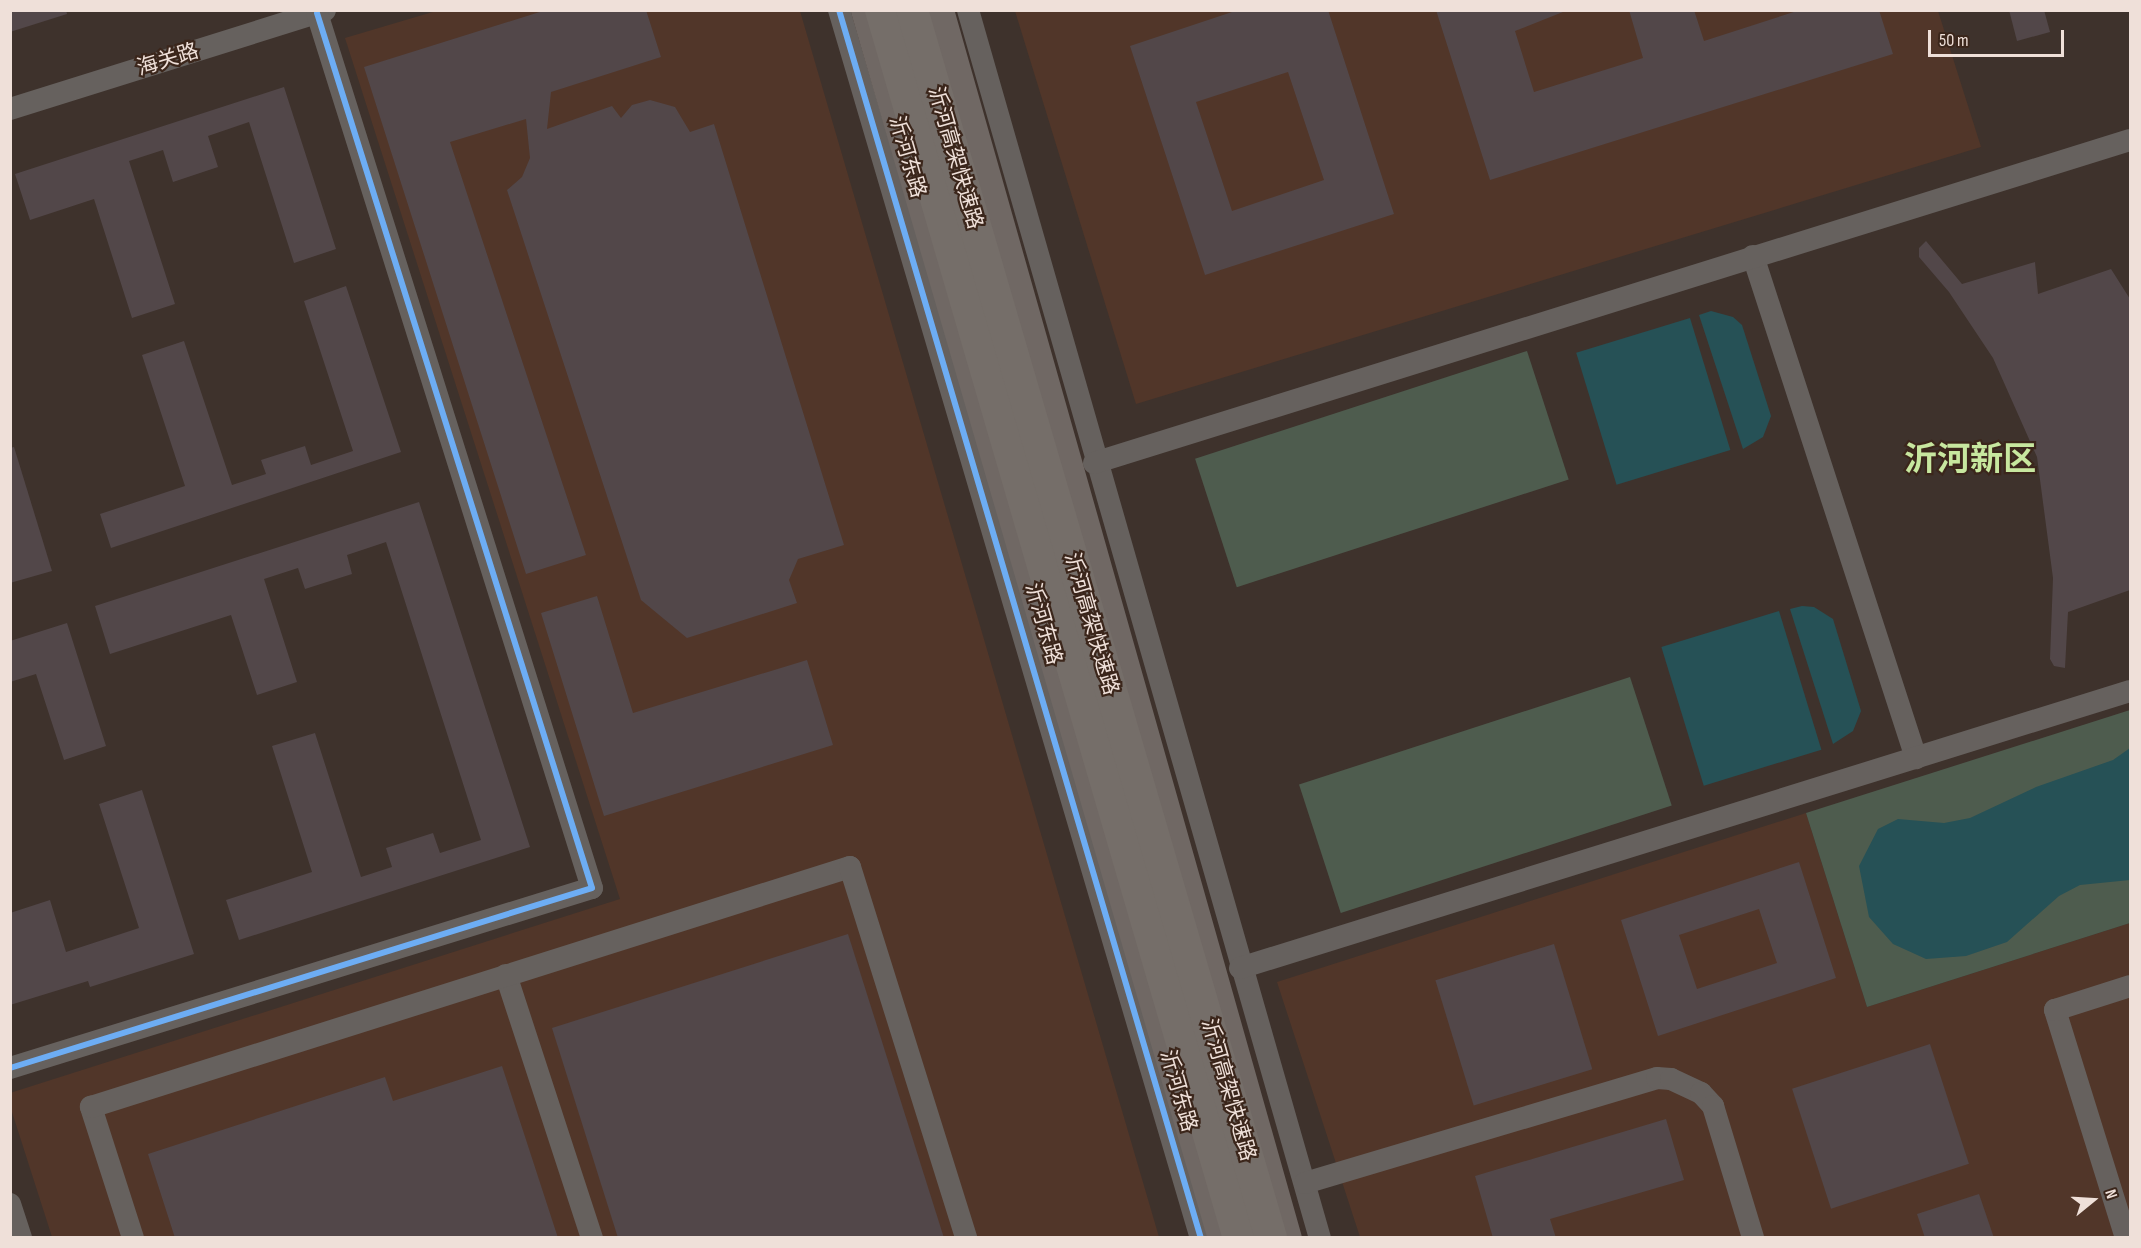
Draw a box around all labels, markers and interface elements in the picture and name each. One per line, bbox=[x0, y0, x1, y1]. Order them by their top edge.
scale bar bbox=[1931, 18, 2068, 56]
text: 50 m bbox=[1939, 30, 1969, 51]
street label: 海关路 bbox=[134, 39, 202, 81]
street label: 沂河高架快速路 bbox=[923, 84, 987, 232]
street label: 沂河东路 bbox=[883, 113, 931, 201]
district label: 沂河新区 bbox=[1904, 441, 2036, 481]
street label: 沂河高架快速路 bbox=[1059, 550, 1123, 698]
street label: 沂河东路 bbox=[1019, 580, 1067, 668]
street label: 沂河高架快速路 bbox=[1196, 1016, 1260, 1164]
street label: 沂河东路 bbox=[1154, 1047, 1202, 1135]
north arrow bbox=[2063, 1170, 2123, 1230]
text: N bbox=[2100, 1187, 2121, 1201]

